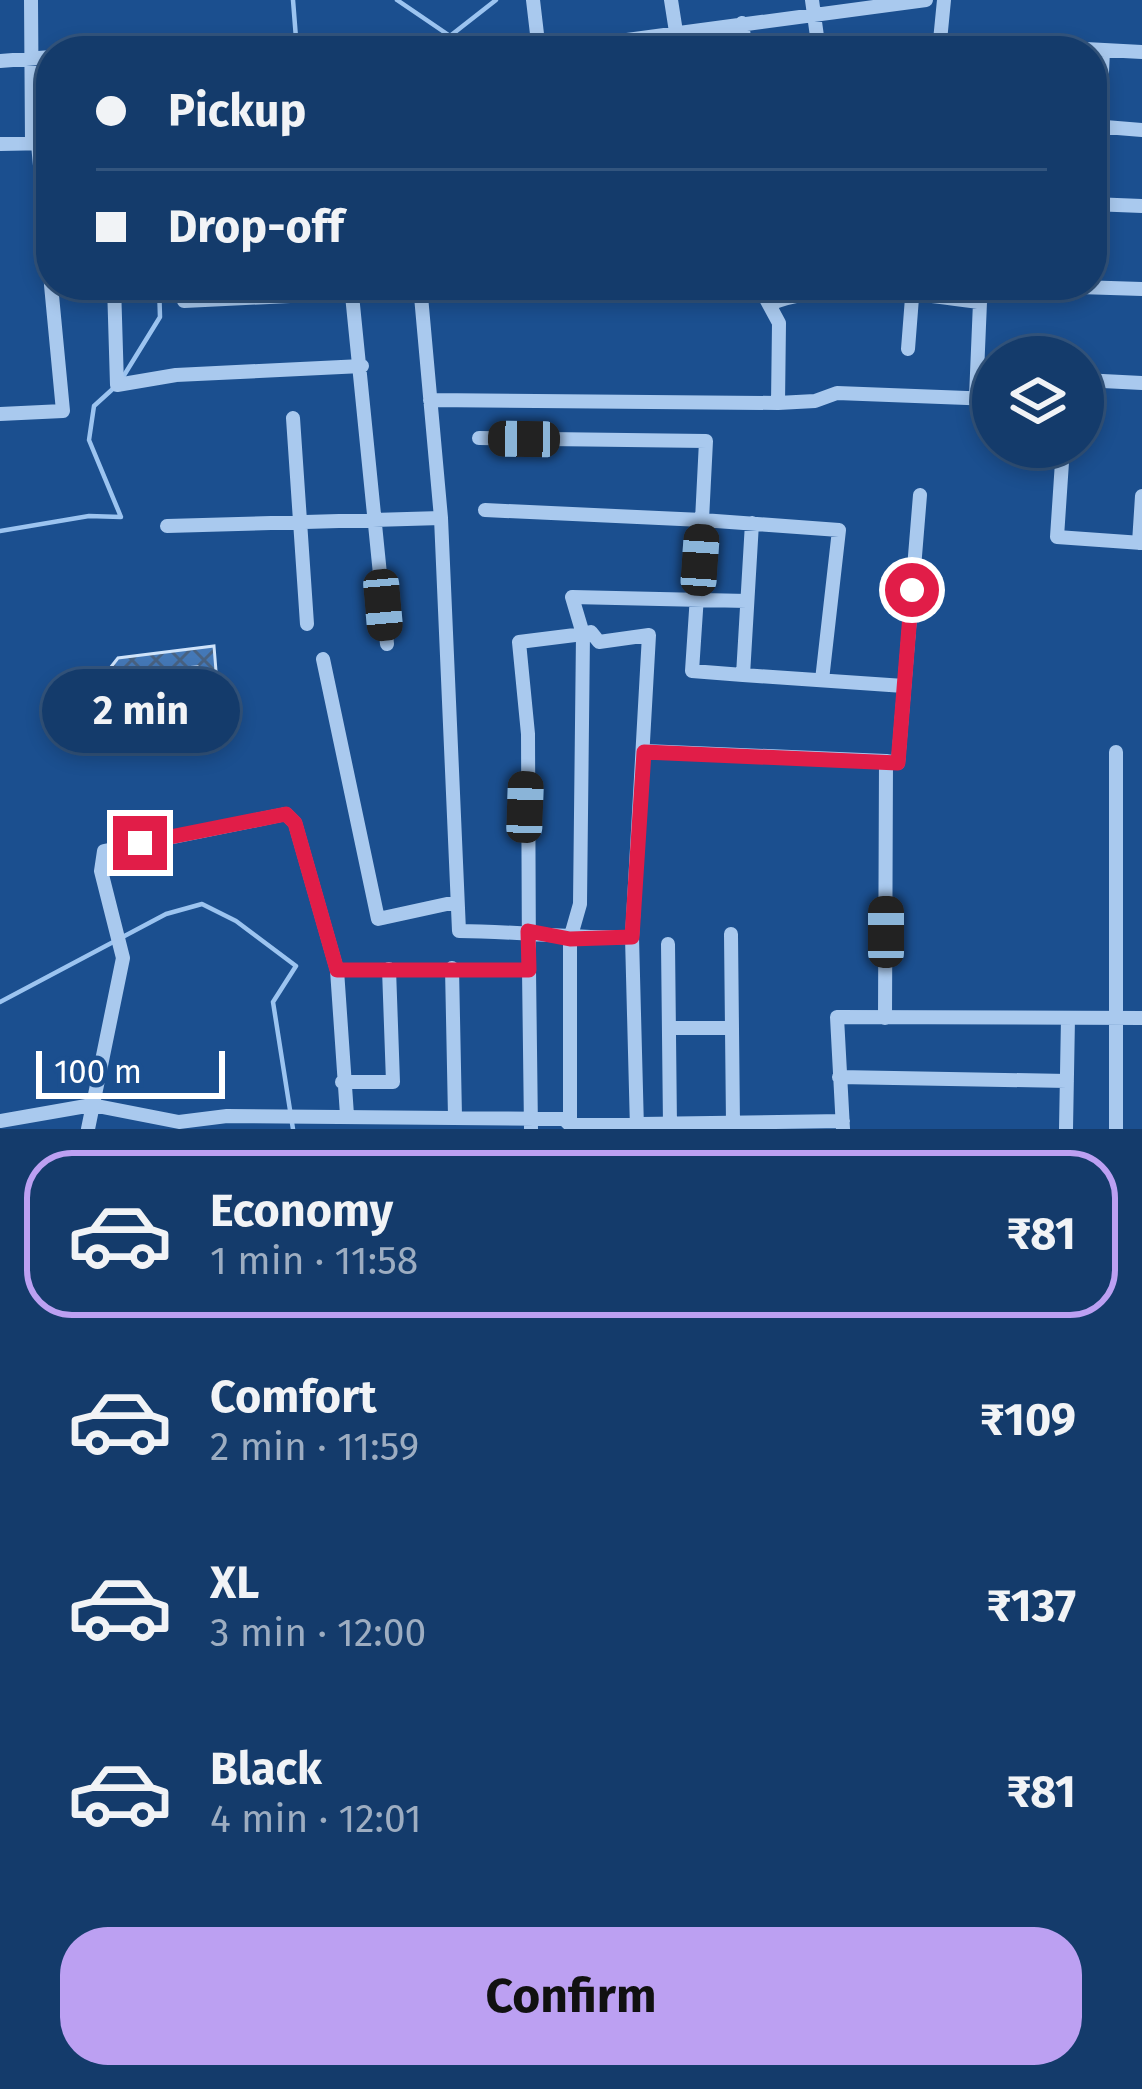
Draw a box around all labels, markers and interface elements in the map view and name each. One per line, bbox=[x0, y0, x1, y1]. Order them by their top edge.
text: Pickup bbox=[168, 84, 306, 138]
text: Drop-off bbox=[168, 200, 344, 254]
map controls bbox=[972, 336, 1104, 468]
button: layers bbox=[972, 336, 1104, 468]
car bbox=[488, 420, 560, 458]
car bbox=[680, 523, 720, 597]
route start bbox=[885, 563, 939, 617]
car bbox=[362, 568, 404, 642]
callout: 2 min bbox=[41, 669, 239, 753]
text: 2 min bbox=[93, 688, 189, 734]
car bbox=[506, 770, 544, 844]
route end bbox=[113, 816, 167, 870]
car bbox=[868, 896, 904, 968]
scale bar bbox=[36, 1045, 225, 1098]
text: 100 m bbox=[54, 1052, 142, 1092]
icon: car bbox=[66, 1180, 174, 1288]
text: Economy bbox=[210, 1184, 393, 1238]
text: ₹81 bbox=[1006, 1207, 1076, 1261]
text: 1 min · 11:58 bbox=[210, 1238, 418, 1284]
icon: car bbox=[66, 1366, 174, 1474]
text: Comfort bbox=[210, 1370, 377, 1424]
text: ₹109 bbox=[980, 1393, 1076, 1447]
text: 2 min · 11:59 bbox=[210, 1424, 419, 1470]
icon: car bbox=[66, 1552, 174, 1660]
text: XL bbox=[210, 1556, 259, 1610]
text: ₹137 bbox=[986, 1579, 1076, 1633]
text: 3 min · 12:00 bbox=[210, 1610, 426, 1656]
icon: car bbox=[66, 1738, 174, 1846]
text: Black bbox=[210, 1742, 322, 1796]
text: ₹81 bbox=[1006, 1765, 1076, 1819]
text: 4 min · 12:01 bbox=[210, 1796, 422, 1842]
button: Confirm bbox=[60, 1927, 1082, 2065]

